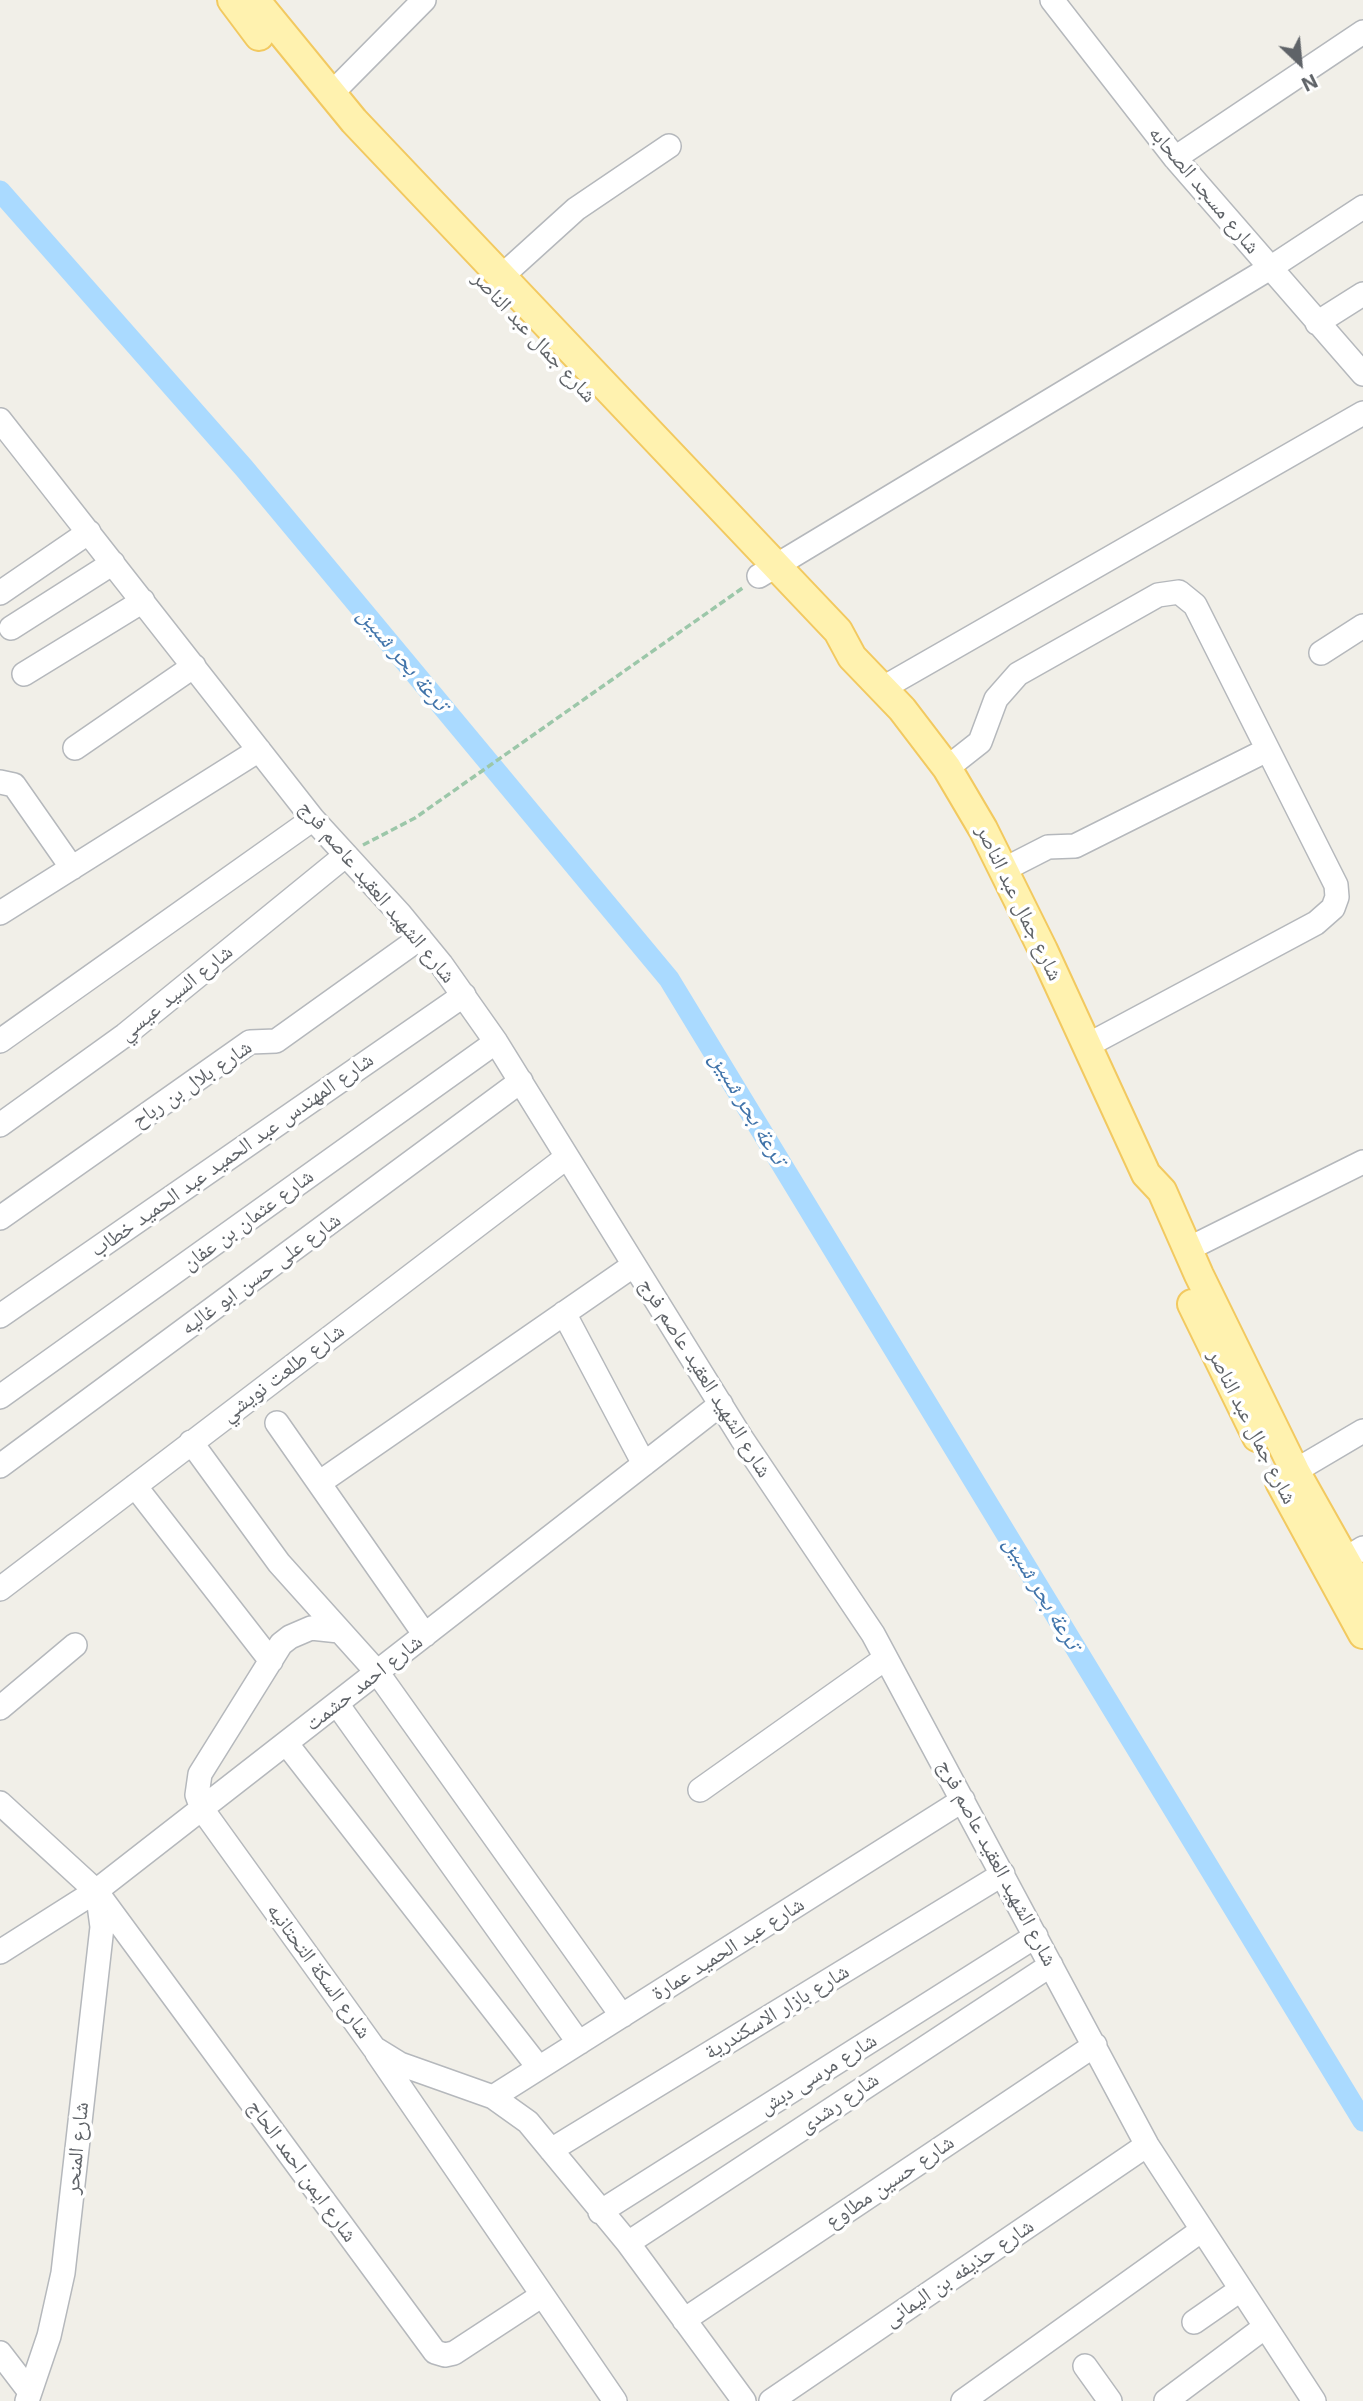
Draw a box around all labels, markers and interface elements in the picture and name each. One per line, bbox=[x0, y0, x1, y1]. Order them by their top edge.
north arrow bbox=[1265, 28, 1335, 98]
text: N bbox=[1298, 69, 1321, 96]
street label: شارع مسجد الصحابه bbox=[1143, 121, 1265, 259]
street label: شارع جمال عبد الناصر bbox=[467, 266, 601, 408]
water label: ترعة بحر شبين bbox=[352, 602, 454, 716]
street label: شارع الشهيد العقيد عاصم فرج bbox=[293, 796, 461, 988]
street label: شارع جمال عبد الناصر bbox=[970, 821, 1068, 985]
street label: شارع السيد عيسي bbox=[114, 939, 238, 1047]
street label: شارع بلال بن رباح bbox=[127, 1035, 257, 1133]
street label: شارع المهندس عبد الحميد عبد الحميد خطاب bbox=[86, 1047, 378, 1263]
water label: ترعة بحر شبين bbox=[704, 1047, 792, 1169]
street label: شارع عثمان بن عفان bbox=[177, 1164, 319, 1276]
street label: شارع على حسن ابو غاليه bbox=[176, 1208, 346, 1340]
street label: شارع الشهيد العقيد عاصم فرج bbox=[633, 1274, 777, 1482]
street label: شارع طلعت نويشي bbox=[216, 1318, 350, 1428]
street label: شارع جمال عبد الناصر bbox=[1202, 1346, 1302, 1508]
water label: ترعة بحر شبين bbox=[998, 1532, 1086, 1654]
street label: شارع احمد حشمت bbox=[300, 1629, 428, 1737]
street label: شارع الشهيد العقيد عاصم فرج bbox=[932, 1755, 1062, 1971]
street label: شارع عبد الحميد عمارة bbox=[647, 1892, 809, 2006]
street label: شارع السكة التحتانيه bbox=[262, 1898, 376, 2044]
street label: شارع بازار الاسكندرية bbox=[700, 1959, 854, 2065]
street label: شارع مرسى دبش bbox=[755, 2028, 881, 2120]
street label: شارع رشدى bbox=[794, 2067, 884, 2139]
street label: شارع ايمن احمد الحاج bbox=[242, 2095, 362, 2247]
street label: شارع المنحر bbox=[60, 2101, 94, 2195]
street label: شارع حسين مطاوع bbox=[821, 2130, 959, 2234]
street label: شارع حذيفه بن اليمانى bbox=[879, 2214, 1039, 2332]

